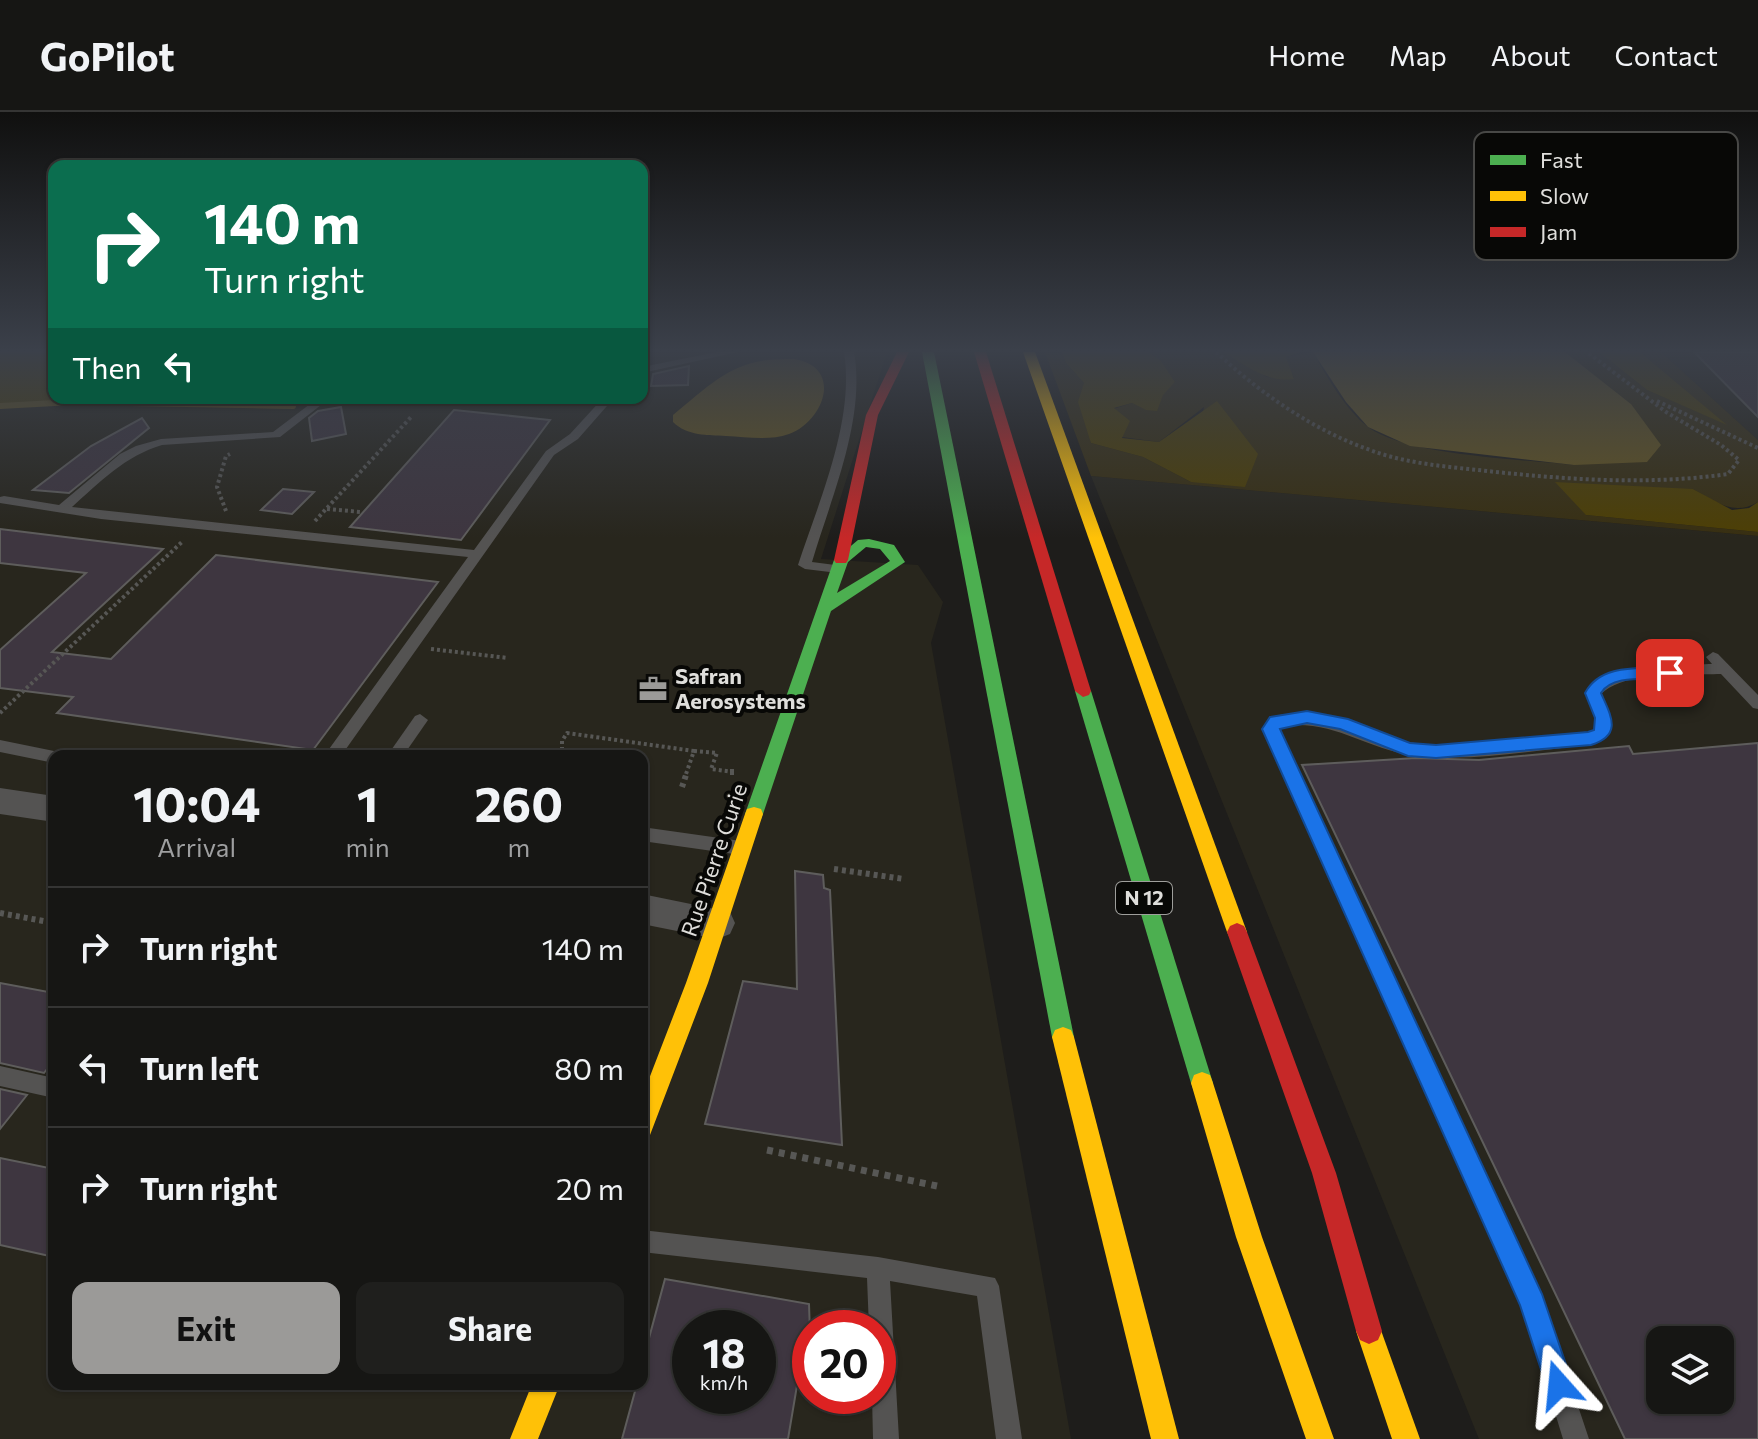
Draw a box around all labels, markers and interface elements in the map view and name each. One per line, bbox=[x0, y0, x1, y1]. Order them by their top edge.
text: GoPilot bbox=[40, 32, 175, 79]
text: Home bbox=[1268, 38, 1345, 72]
text: Map bbox=[1389, 38, 1447, 72]
text: About bbox=[1491, 38, 1571, 72]
text: Contact bbox=[1615, 38, 1718, 72]
legend bbox=[1474, 132, 1738, 260]
text: Fast bbox=[1540, 146, 1583, 173]
text: Slow bbox=[1540, 182, 1589, 209]
text: 140 m bbox=[204, 187, 360, 256]
icon: right bbox=[72, 192, 176, 296]
text: Jam bbox=[1540, 218, 1577, 245]
text: Turn right bbox=[204, 256, 365, 300]
icon: left bbox=[157, 344, 201, 388]
text: Then bbox=[72, 348, 141, 385]
pin bbox=[1636, 639, 1704, 707]
icon: arrive bbox=[1648, 651, 1692, 695]
place label: Safran Aerosystems bbox=[675, 662, 806, 714]
office icon: Safran Aerosystems bbox=[638, 674, 668, 704]
text: 10:04 bbox=[133, 773, 261, 832]
text: 1 bbox=[357, 773, 378, 832]
text: 260 bbox=[475, 773, 563, 832]
street label: Rue Pierre Curie bbox=[675, 780, 752, 940]
text: Arrival bbox=[157, 831, 236, 862]
text: min bbox=[345, 831, 390, 862]
text: m bbox=[507, 831, 530, 862]
road number: N 12 bbox=[1116, 882, 1172, 914]
icon: right bbox=[72, 925, 116, 969]
text: Turn right bbox=[140, 929, 277, 966]
text: 140 m bbox=[542, 929, 624, 966]
icon: left bbox=[72, 1045, 116, 1089]
text: Turn left bbox=[140, 1049, 259, 1086]
text: 80 m bbox=[554, 1049, 624, 1086]
icon: right bbox=[72, 1165, 116, 1209]
text: Turn right bbox=[140, 1169, 277, 1206]
text: 20 m bbox=[556, 1169, 624, 1206]
button: Exit bbox=[72, 1282, 340, 1374]
button: Share bbox=[356, 1282, 624, 1374]
speed limit sign: 20 bbox=[792, 1310, 896, 1414]
map controls bbox=[1646, 1326, 1734, 1414]
button: layers bbox=[1646, 1326, 1734, 1414]
text: 18 bbox=[703, 1327, 745, 1376]
position arrow bbox=[1517, 1343, 1601, 1427]
text: km/h bbox=[700, 1370, 748, 1394]

